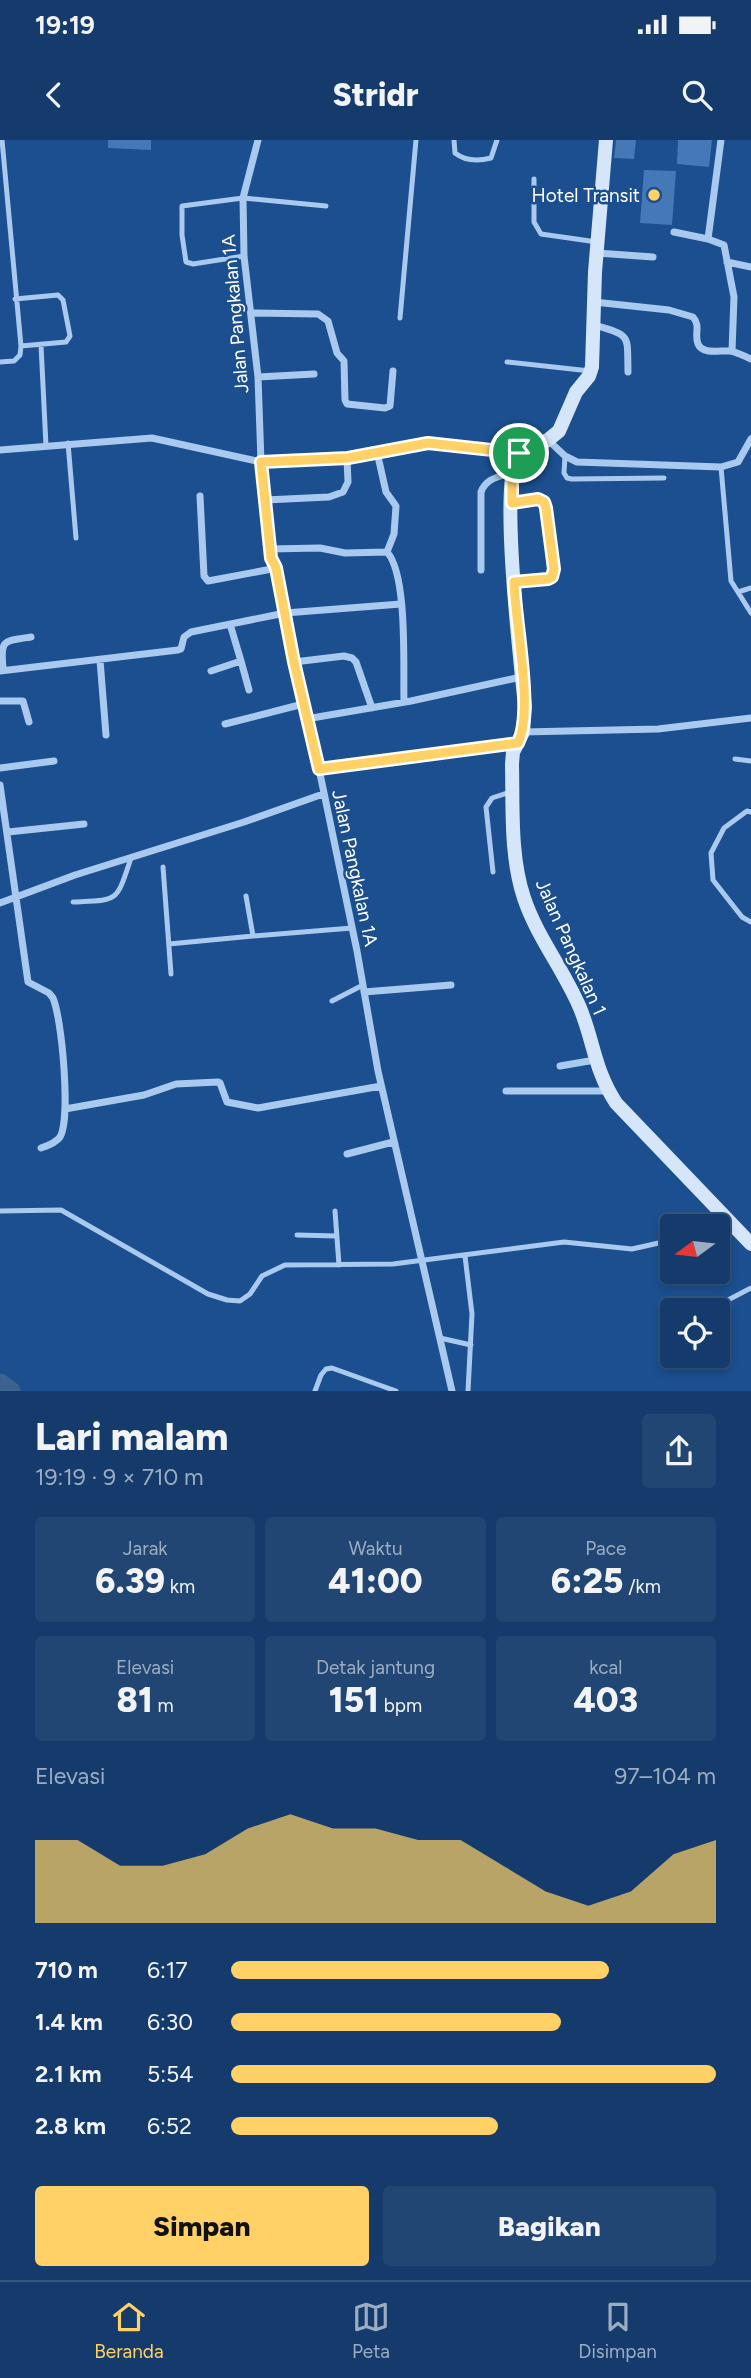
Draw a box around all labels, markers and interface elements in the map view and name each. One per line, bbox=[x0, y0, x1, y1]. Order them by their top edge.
text: 19:19 bbox=[35, 9, 95, 41]
icon: back bbox=[35, 76, 73, 114]
text: Stridr bbox=[332, 76, 419, 114]
icon: search bbox=[678, 76, 716, 114]
place label: Hotel Transit bbox=[532, 184, 640, 207]
marker: Hotel Transit bbox=[646, 187, 662, 203]
street label: Jalan Pangkalan 1A bbox=[217, 233, 253, 394]
pin bbox=[489, 423, 549, 483]
icon: arrive bbox=[500, 434, 538, 472]
street label: Jalan Pangkalan 1A bbox=[327, 788, 383, 949]
street label: Jalan Pangkalan 1 bbox=[531, 875, 611, 1019]
north arrow bbox=[660, 1214, 730, 1284]
map controls bbox=[660, 1214, 730, 1368]
button: locate bbox=[660, 1298, 730, 1368]
text: Lari malam bbox=[35, 1414, 229, 1460]
button: share bbox=[642, 1414, 716, 1488]
text: 19:19 · 9 × 710 m bbox=[35, 1463, 204, 1491]
text: Jarak bbox=[123, 1537, 168, 1560]
text: Waktu bbox=[348, 1537, 403, 1560]
text: Pace bbox=[585, 1537, 626, 1560]
text: 6.39 bbox=[95, 1560, 165, 1602]
text: 41:00 bbox=[328, 1560, 423, 1602]
text: 6:25 bbox=[551, 1560, 624, 1602]
text: km bbox=[165, 1575, 195, 1598]
text: /km bbox=[624, 1575, 661, 1598]
text: Elevasi bbox=[116, 1656, 174, 1679]
text: Detak jantung bbox=[316, 1656, 435, 1679]
text: kcal bbox=[589, 1656, 622, 1679]
text: 81 bbox=[117, 1679, 153, 1721]
text: 151 bbox=[329, 1679, 379, 1721]
text: 403 bbox=[573, 1679, 638, 1721]
text: m bbox=[153, 1694, 174, 1717]
text: bpm bbox=[379, 1694, 422, 1717]
text: Elevasi bbox=[35, 1762, 105, 1790]
text: 97–104 m bbox=[614, 1762, 716, 1790]
text: 710 m bbox=[35, 1956, 98, 1984]
text: 6:17 bbox=[147, 1956, 188, 1984]
text: 1.4 km bbox=[35, 2008, 103, 2036]
text: 6:30 bbox=[147, 2008, 193, 2036]
text: 2.1 km bbox=[35, 2060, 102, 2088]
text: 5:54 bbox=[147, 2060, 194, 2088]
text: 2.8 km bbox=[35, 2112, 106, 2140]
text: 6:52 bbox=[147, 2112, 192, 2140]
button: Simpan bbox=[35, 2186, 369, 2266]
button: Bagikan bbox=[383, 2186, 716, 2266]
tab: Beranda bbox=[94, 2298, 164, 2363]
tab: Peta bbox=[352, 2298, 390, 2363]
tab: Disimpan bbox=[578, 2298, 657, 2363]

